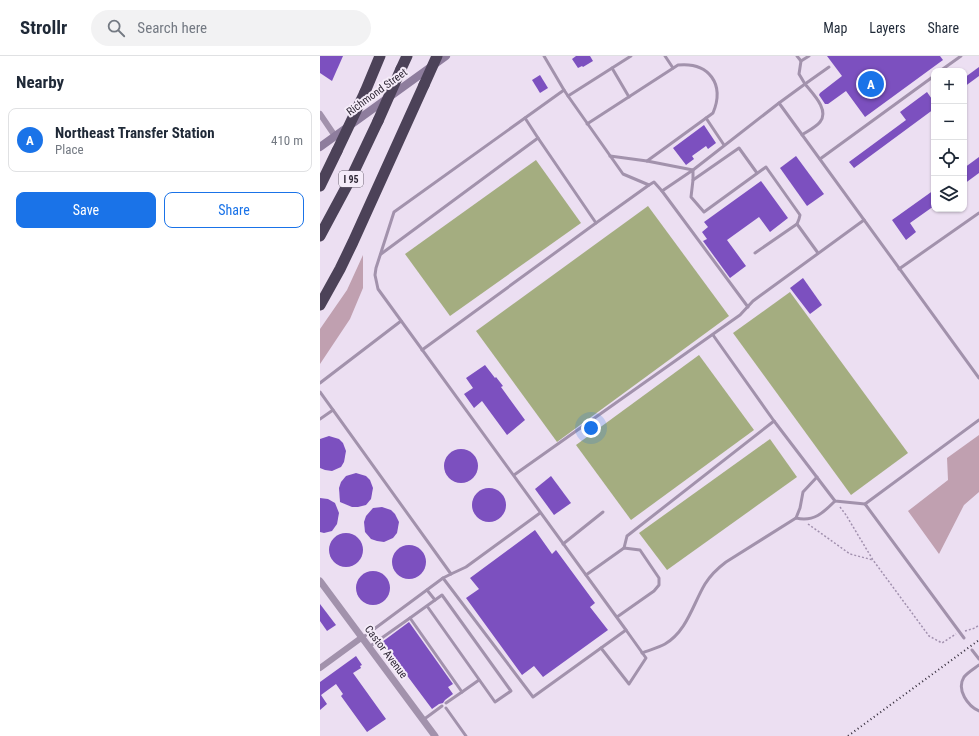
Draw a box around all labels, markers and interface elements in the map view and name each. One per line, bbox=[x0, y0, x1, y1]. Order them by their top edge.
search box bbox=[91, 10, 371, 46]
text: Strollr bbox=[20, 16, 67, 39]
icon: search bbox=[105, 17, 127, 39]
text: Search here bbox=[137, 19, 207, 37]
text: Map bbox=[823, 20, 847, 36]
text: Layers bbox=[869, 20, 906, 36]
text: Share bbox=[928, 20, 959, 36]
street label: Richmond Street bbox=[344, 66, 410, 118]
map controls bbox=[931, 68, 967, 212]
button: + bbox=[931, 68, 967, 104]
pin: A bbox=[858, 69, 884, 99]
text: Nearby bbox=[16, 72, 64, 92]
button: − bbox=[931, 104, 967, 140]
text: Northeast Transfer Station bbox=[55, 124, 215, 142]
text: A bbox=[26, 133, 34, 148]
text: 410 m bbox=[271, 133, 303, 148]
button: locate bbox=[931, 140, 967, 176]
text: Place bbox=[55, 142, 84, 157]
road number: I 95 bbox=[339, 171, 363, 187]
button: layers bbox=[931, 176, 967, 212]
button: Save bbox=[16, 192, 156, 228]
button: Share bbox=[164, 192, 304, 228]
your location bbox=[581, 418, 601, 438]
street label: Castor Avenue bbox=[362, 623, 410, 681]

